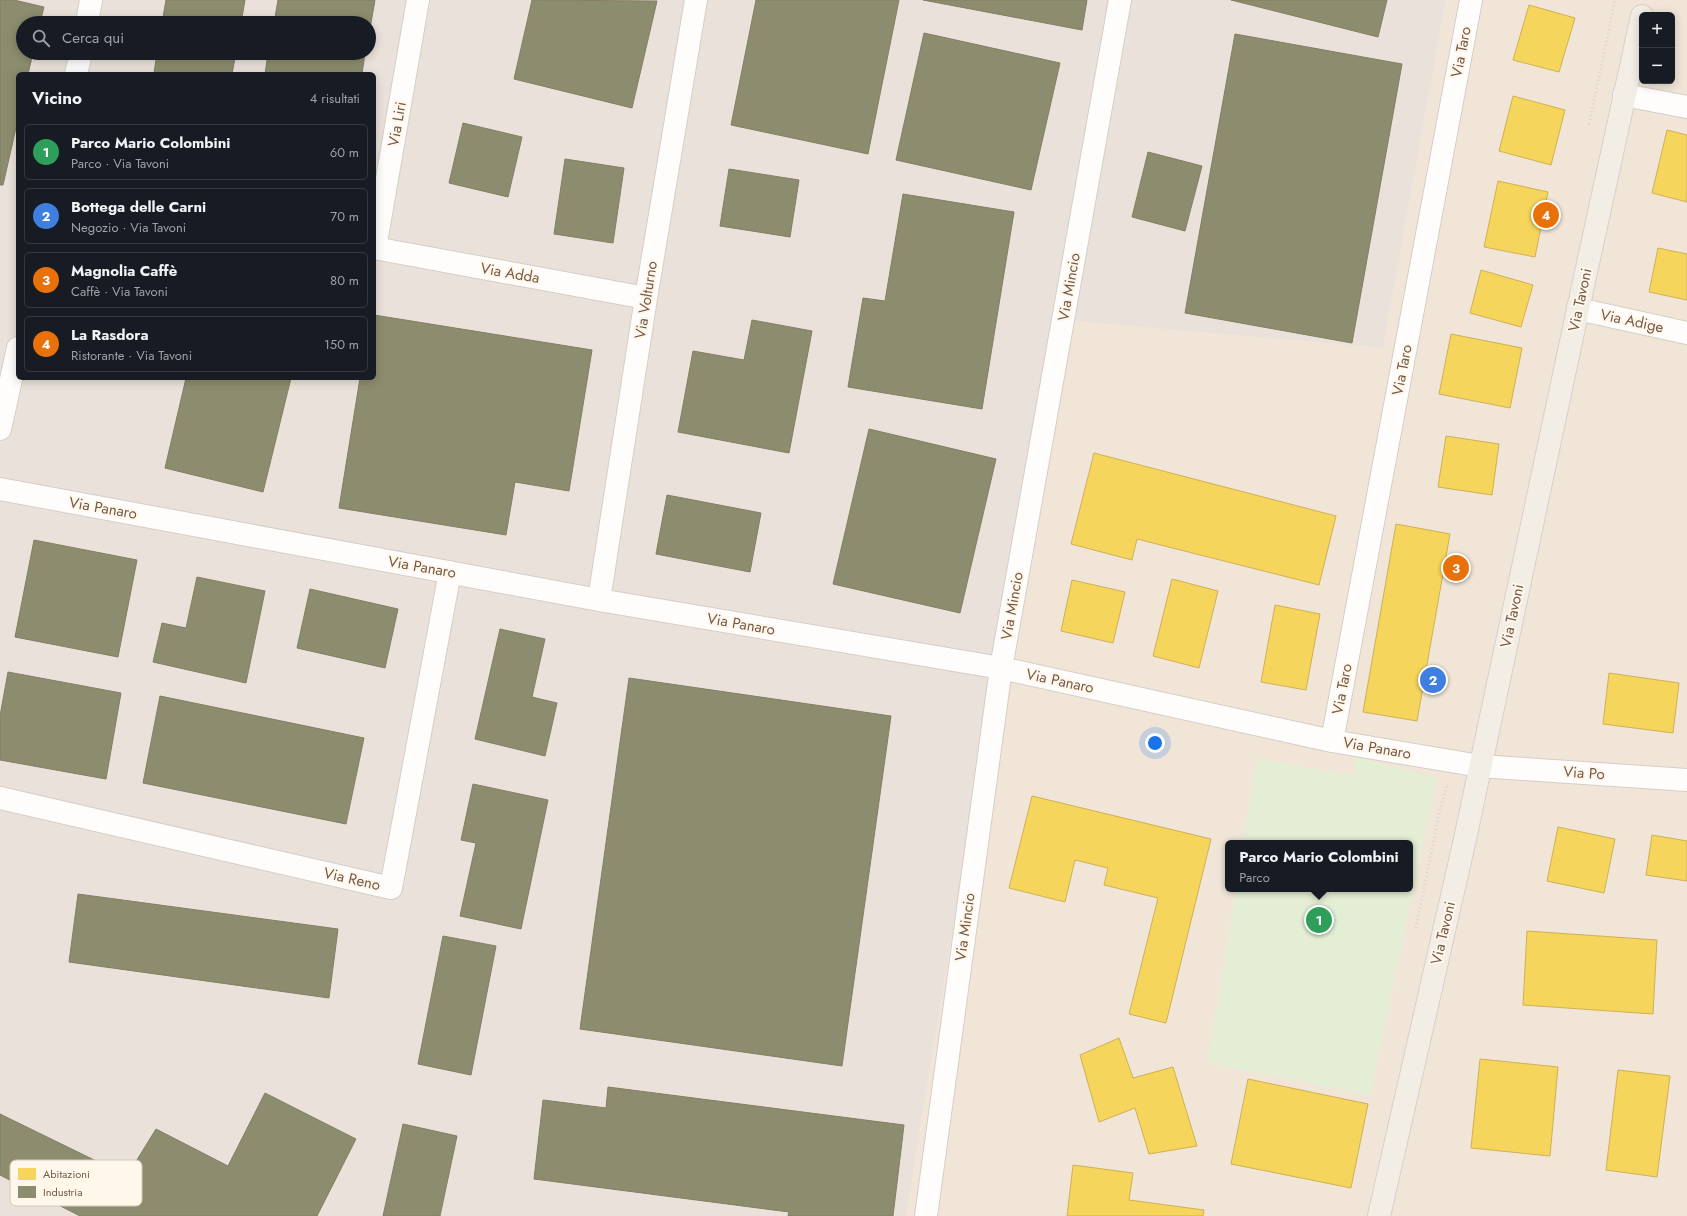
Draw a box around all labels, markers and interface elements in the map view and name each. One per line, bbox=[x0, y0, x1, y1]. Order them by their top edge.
map controls bbox=[1639, 12, 1675, 84]
button: + bbox=[1639, 12, 1675, 48]
search box bbox=[16, 16, 376, 60]
street label: Via Taro bbox=[1445, 25, 1477, 79]
icon: search bbox=[30, 27, 52, 49]
text: Cerca qui bbox=[62, 27, 124, 49]
button: − bbox=[1639, 48, 1675, 84]
text: Vicino bbox=[32, 86, 82, 110]
text: 4 risultati bbox=[310, 89, 360, 108]
street label: Via Liri bbox=[382, 100, 412, 148]
text: Parco Mario Colombini bbox=[71, 132, 231, 154]
text: 1 bbox=[43, 143, 49, 162]
text: 60 m bbox=[330, 143, 359, 162]
text: Parco · Via Tavoni bbox=[71, 154, 169, 173]
text: Bottega delle Carni bbox=[71, 196, 206, 218]
pin: 4 bbox=[1533, 200, 1559, 230]
text: 2 bbox=[42, 207, 50, 226]
text: 70 m bbox=[330, 207, 359, 226]
text: Negozio · Via Tavoni bbox=[71, 218, 186, 237]
street label: Via Mincio bbox=[1052, 251, 1086, 323]
street label: Via Adda bbox=[479, 257, 541, 289]
street label: Via Volturno bbox=[629, 259, 663, 341]
text: Magnolia Caffè bbox=[71, 260, 177, 282]
street label: Via Tavoni bbox=[1563, 266, 1597, 334]
text: 3 bbox=[42, 271, 50, 290]
text: 80 m bbox=[330, 271, 359, 290]
text: Caffè · Via Tavoni bbox=[71, 282, 168, 301]
street label: Via Adige bbox=[1598, 304, 1666, 338]
text: La Rasdora bbox=[71, 324, 149, 346]
text: 4 bbox=[41, 335, 51, 354]
text: 150 m bbox=[324, 335, 359, 354]
street label: Via Taro bbox=[1386, 343, 1418, 397]
text: Ristorante · Via Tavoni bbox=[71, 346, 192, 365]
street label: Via Panaro bbox=[67, 491, 139, 525]
street label: Via Panaro bbox=[386, 550, 458, 584]
pin: 3 bbox=[1443, 553, 1469, 583]
street label: Via Mincio bbox=[995, 570, 1029, 642]
street label: Via Tavoni bbox=[1495, 582, 1529, 650]
street label: Via Panaro bbox=[705, 607, 777, 641]
street label: Via Taro bbox=[1326, 662, 1358, 716]
street label: Via Panaro bbox=[1024, 663, 1096, 699]
pin: 2 bbox=[1420, 665, 1446, 695]
street label: Via Panaro bbox=[1341, 731, 1413, 765]
your location bbox=[1145, 733, 1165, 753]
street label: Via Po bbox=[1563, 761, 1605, 785]
popup bbox=[1225, 840, 1413, 892]
text: Parco Mario Colombini bbox=[1239, 846, 1399, 868]
street label: Via Reno bbox=[321, 862, 383, 896]
text: Parco bbox=[1239, 868, 1270, 887]
street label: Via Mincio bbox=[949, 891, 981, 963]
street label: Via Tavoni bbox=[1425, 899, 1461, 967]
pin: 1 bbox=[1306, 905, 1332, 935]
legend bbox=[10, 1160, 142, 1206]
text: Abitazioni bbox=[43, 1166, 90, 1182]
text: Industria bbox=[43, 1184, 83, 1200]

